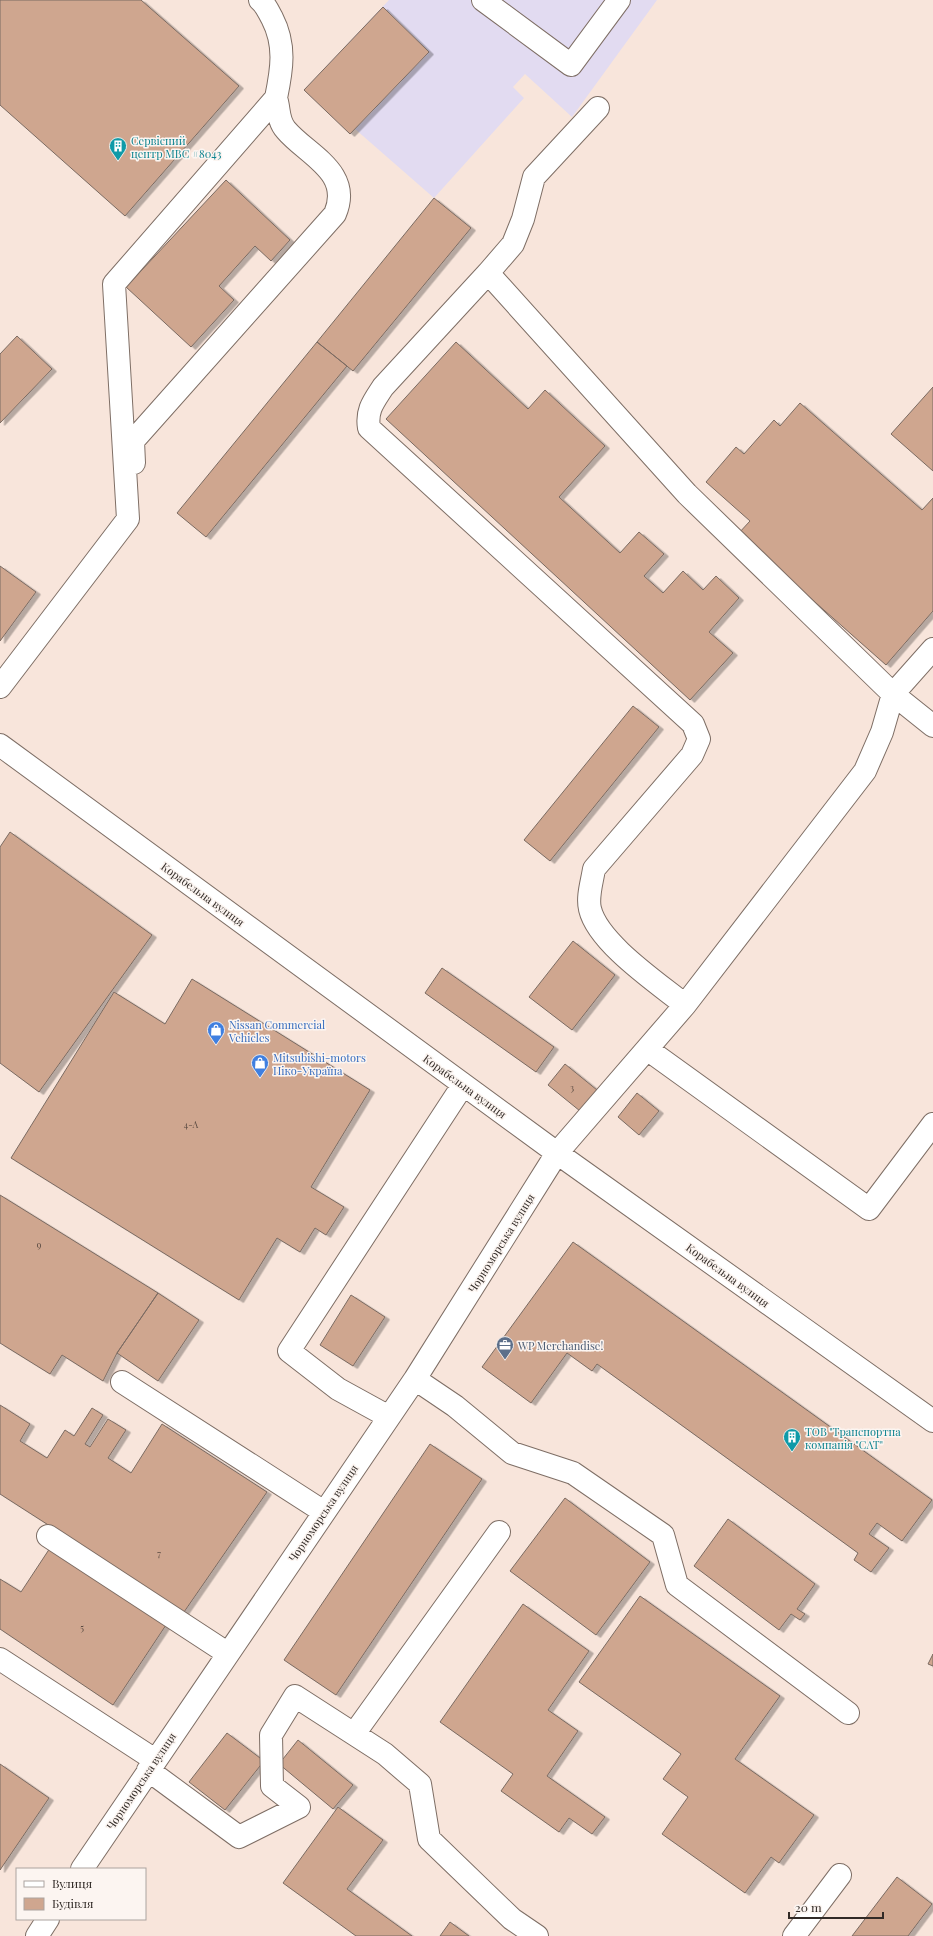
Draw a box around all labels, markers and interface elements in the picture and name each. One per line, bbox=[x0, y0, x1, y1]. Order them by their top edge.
place label: Сервісний центр МВС #8043 bbox=[131, 133, 222, 161]
building icon: Сервісний центр МВС #8043 bbox=[108, 136, 128, 161]
street label: Корабельна вулиця bbox=[158, 859, 248, 929]
place label: Nissan Commercial Vehicles bbox=[228, 1017, 325, 1045]
shop icon: Nissan Commercial Vehicles bbox=[206, 1020, 226, 1045]
place label: Mitsubishi-motors Ніко-Україна bbox=[273, 1050, 366, 1078]
street label: Корабельна вулиця bbox=[420, 1051, 510, 1121]
shop icon: Mitsubishi-motors Ніко-Україна bbox=[250, 1053, 270, 1078]
house number: 3 bbox=[570, 1081, 574, 1093]
house number: 4-А bbox=[184, 1118, 199, 1130]
street label: Чорноморська вулиця bbox=[464, 1191, 538, 1295]
house number: 9 bbox=[37, 1238, 42, 1250]
street label: Корабельна вулиця bbox=[683, 1240, 773, 1310]
office icon: WP Merchandise! bbox=[495, 1335, 515, 1360]
place label: WP Merchandise! bbox=[517, 1338, 603, 1353]
place label: ТОВ "Транспортна компанія "САТ" bbox=[805, 1424, 901, 1452]
building icon: ТОВ "Транспортна компанія "САТ" bbox=[782, 1427, 802, 1452]
street label: Чорноморська вулиця bbox=[285, 1461, 361, 1565]
house number: 7 bbox=[157, 1547, 161, 1559]
house number: 5 bbox=[80, 1621, 84, 1633]
street label: Чорноморська вулиця bbox=[103, 1729, 179, 1833]
legend bbox=[16, 1868, 146, 1920]
text: Вулиця bbox=[52, 1875, 93, 1891]
scale bar bbox=[789, 1894, 883, 1920]
text: Будівля bbox=[52, 1895, 94, 1911]
text: 20 m bbox=[795, 1899, 822, 1915]

